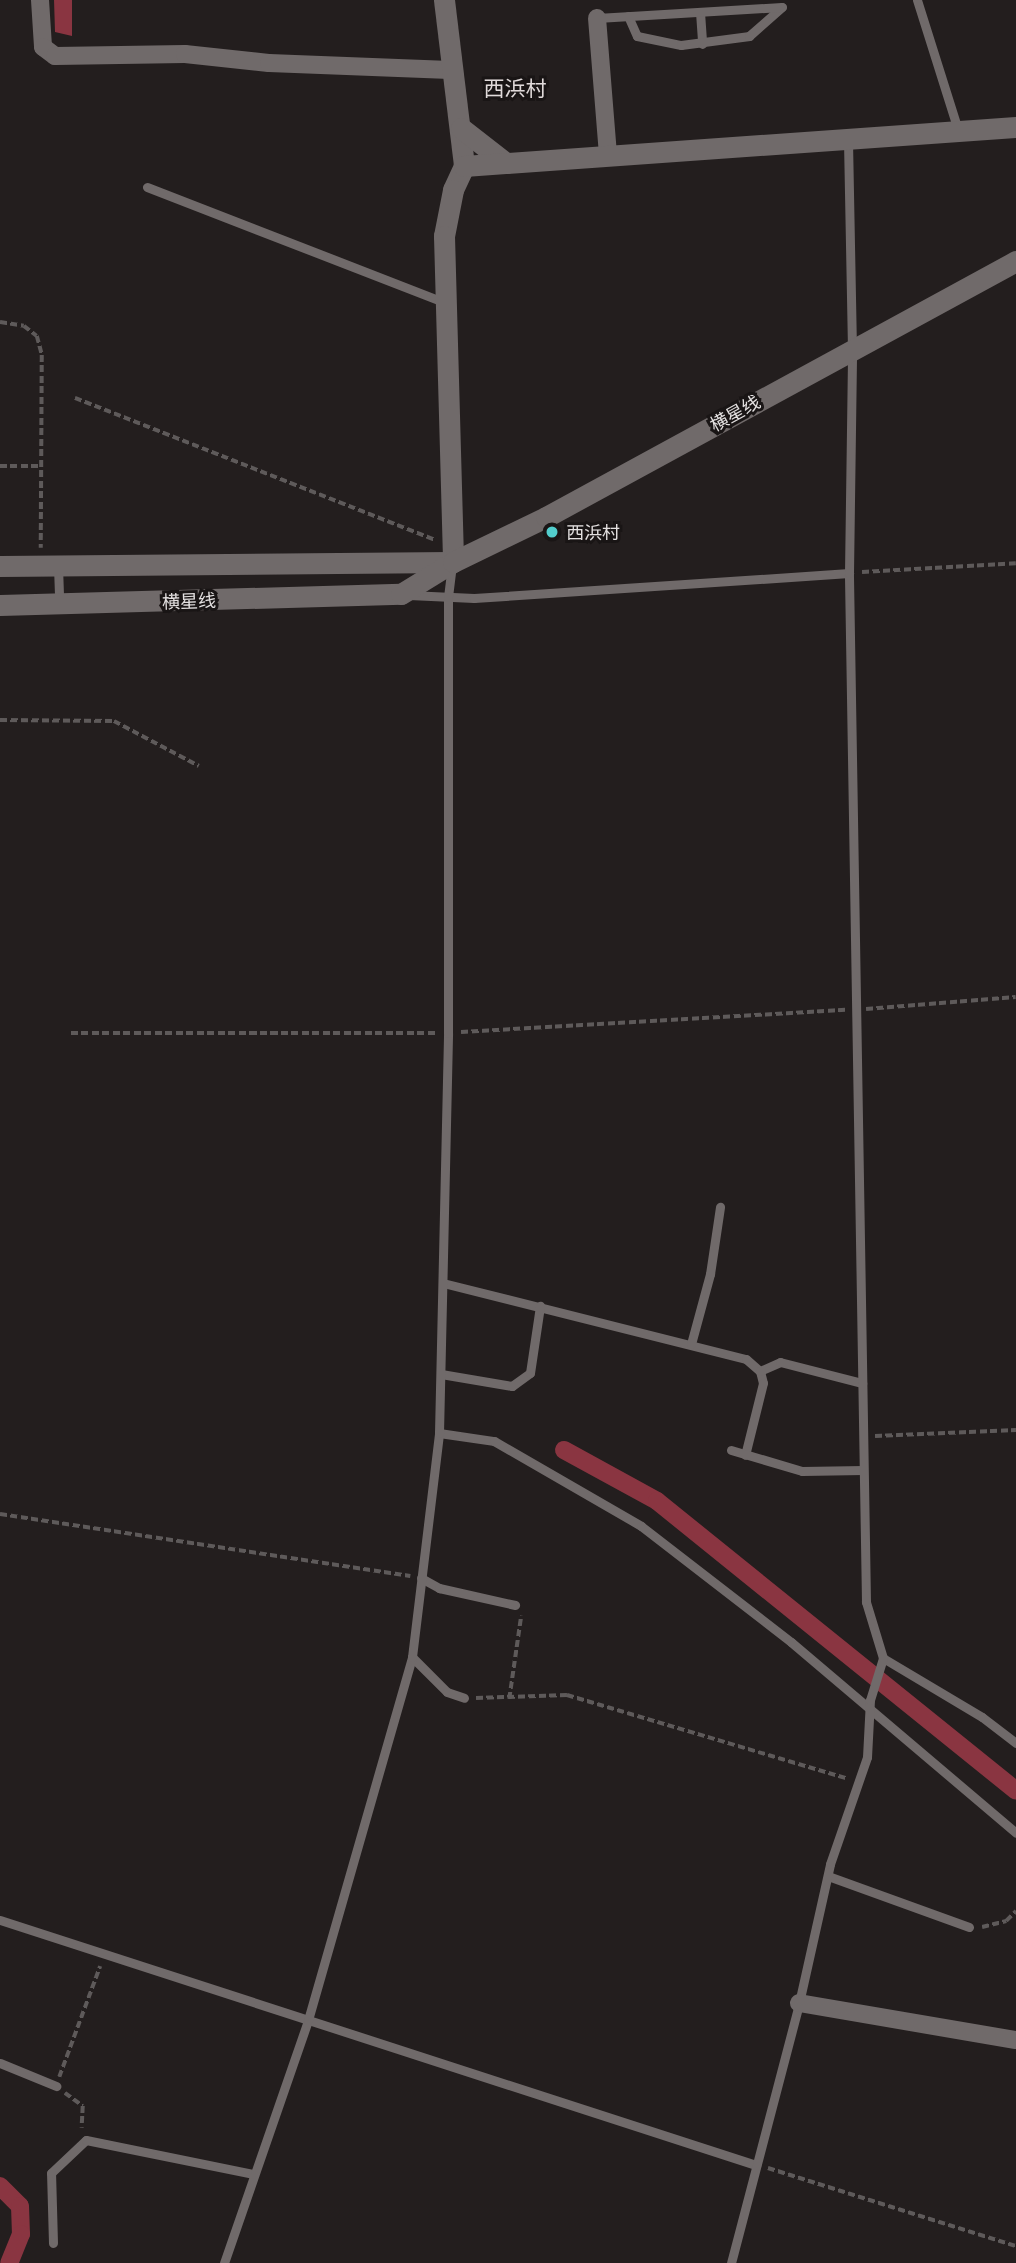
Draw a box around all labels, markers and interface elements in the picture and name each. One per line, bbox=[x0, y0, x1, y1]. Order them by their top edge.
district label: 西浜村 bbox=[484, 75, 546, 101]
street label: 横星线 bbox=[706, 390, 764, 436]
place label: 西浜村 bbox=[566, 521, 620, 543]
marker: 西浜村 bbox=[544, 524, 560, 540]
street label: 横星线 bbox=[162, 589, 216, 613]

